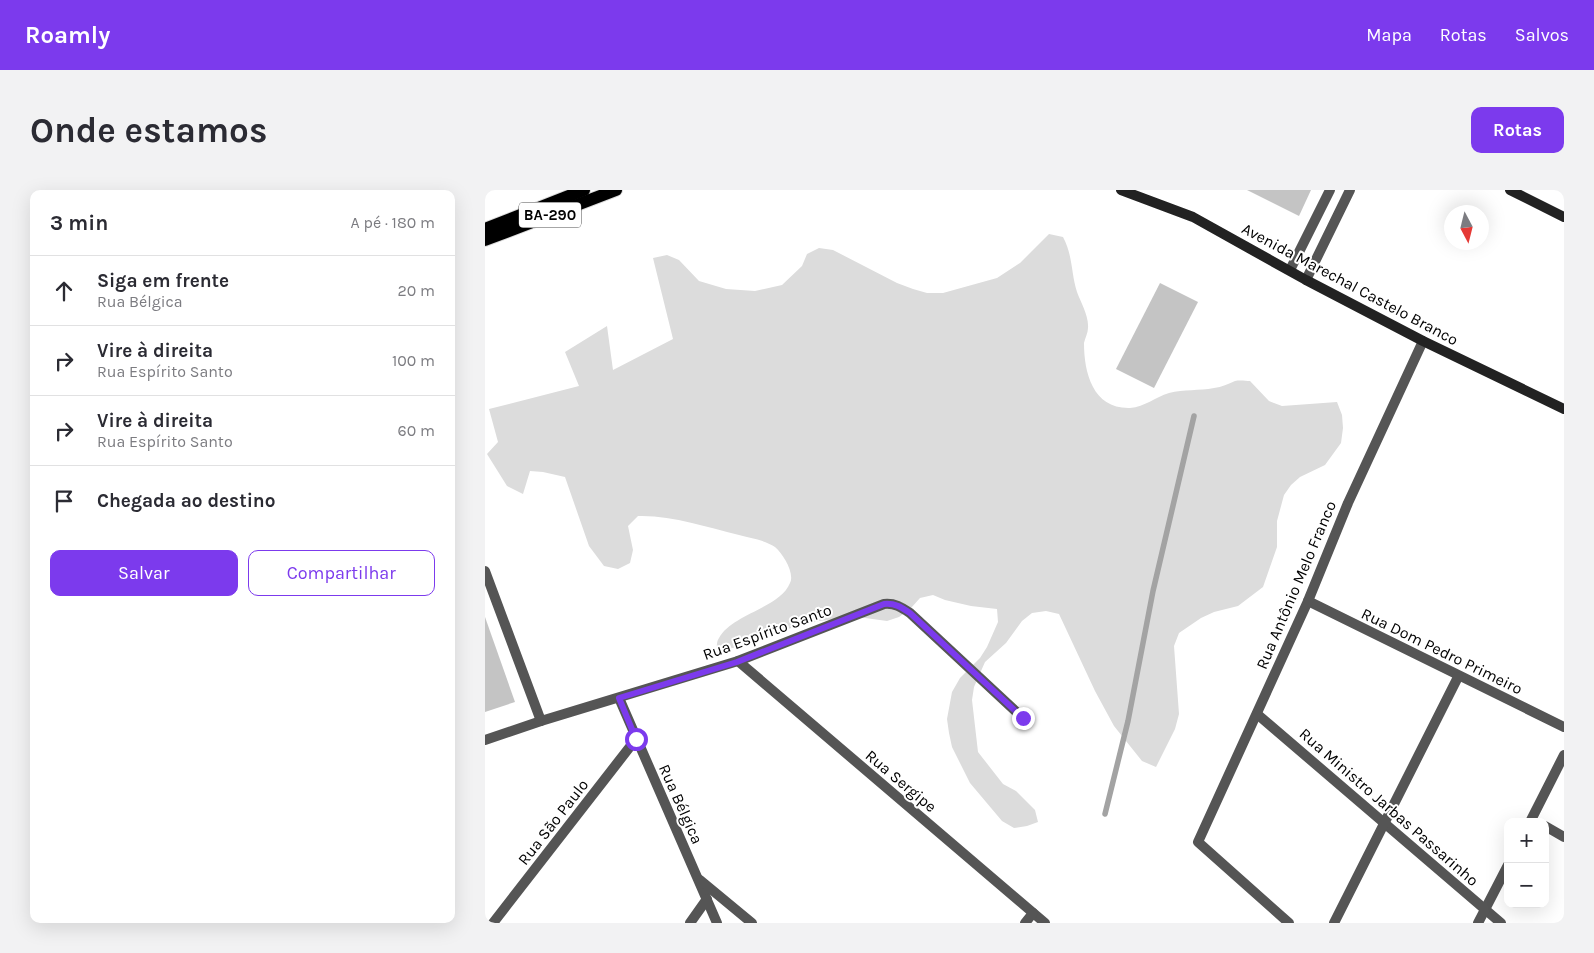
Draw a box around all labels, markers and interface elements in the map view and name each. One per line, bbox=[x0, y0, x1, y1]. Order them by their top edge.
text: Roamly bbox=[25, 21, 110, 49]
text: Mapa bbox=[1366, 24, 1412, 46]
text: Rotas bbox=[1440, 24, 1487, 46]
text: Salvos bbox=[1515, 24, 1569, 46]
button: Rotas bbox=[1471, 107, 1564, 153]
text: Onde estamos bbox=[30, 110, 267, 151]
road number: BA-290 bbox=[519, 202, 581, 228]
north arrow bbox=[1444, 205, 1489, 250]
text: 3 min bbox=[50, 211, 108, 235]
text: A pé · 180 m bbox=[351, 213, 435, 232]
street label: Avenida Marechal Castelo Branco bbox=[1239, 219, 1461, 349]
text: Siga em frente bbox=[97, 270, 229, 292]
icon: ahead bbox=[50, 277, 78, 305]
text: 20 m bbox=[397, 281, 435, 300]
text: Rua Bélgica bbox=[97, 292, 183, 311]
text: Vire à direita bbox=[97, 340, 213, 362]
icon: right bbox=[50, 347, 78, 375]
text: 100 m bbox=[392, 351, 435, 370]
text: Rua Espírito Santo bbox=[97, 362, 233, 381]
text: Vire à direita bbox=[97, 410, 213, 432]
icon: right bbox=[50, 417, 78, 445]
text: 60 m bbox=[398, 421, 435, 440]
text: Rua Espírito Santo bbox=[97, 432, 233, 451]
icon: arrive bbox=[50, 487, 78, 515]
text: Chegada ao destino bbox=[97, 490, 275, 512]
street label: Rua Antônio Melo Franco bbox=[1252, 498, 1340, 672]
button: Salvar bbox=[50, 550, 238, 596]
button: Compartilhar bbox=[248, 550, 435, 596]
street label: Rua Espírito Santo bbox=[700, 600, 834, 664]
street label: Rua Dom Pedro Primeiro bbox=[1358, 604, 1526, 698]
route end bbox=[1012, 707, 1035, 730]
street label: Rua Ministro Jarbas Passarinho bbox=[1296, 724, 1482, 890]
route start bbox=[625, 728, 648, 751]
street label: Rua Sergipe bbox=[862, 746, 940, 816]
street label: Rua Bélgica bbox=[655, 761, 707, 847]
street label: Rua São Paulo bbox=[514, 775, 592, 869]
map controls bbox=[1504, 818, 1549, 908]
button: + bbox=[1504, 818, 1549, 863]
button: − bbox=[1504, 863, 1549, 908]

